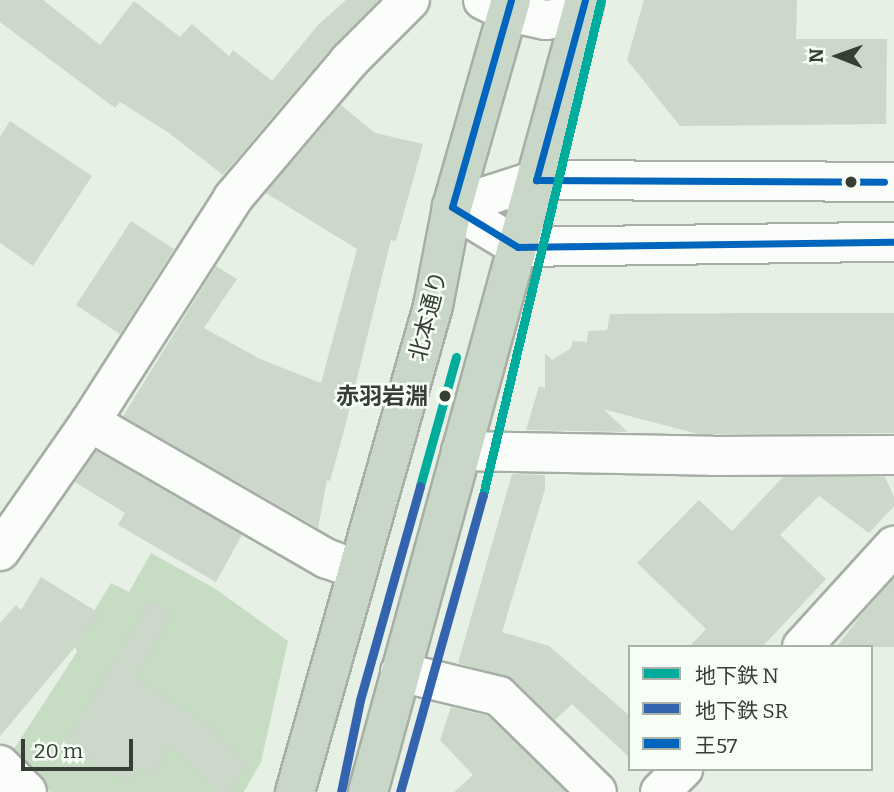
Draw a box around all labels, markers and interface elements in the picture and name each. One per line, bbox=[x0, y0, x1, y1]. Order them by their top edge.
north arrow bbox=[803, 21, 873, 91]
text: N bbox=[805, 48, 828, 63]
unlabelled marker bbox=[844, 175, 858, 189]
street label: 北本通り bbox=[403, 268, 453, 364]
place label: 赤羽岩淵 bbox=[336, 382, 428, 410]
marker: 赤羽岩淵 bbox=[434, 385, 456, 407]
legend bbox=[628, 645, 873, 771]
text: 地下鉄 N bbox=[695, 663, 779, 689]
text: 地下鉄 SR bbox=[695, 698, 788, 724]
scale bar bbox=[24, 726, 136, 770]
text: 王57 bbox=[695, 733, 737, 759]
text: 20 m bbox=[34, 738, 83, 764]

